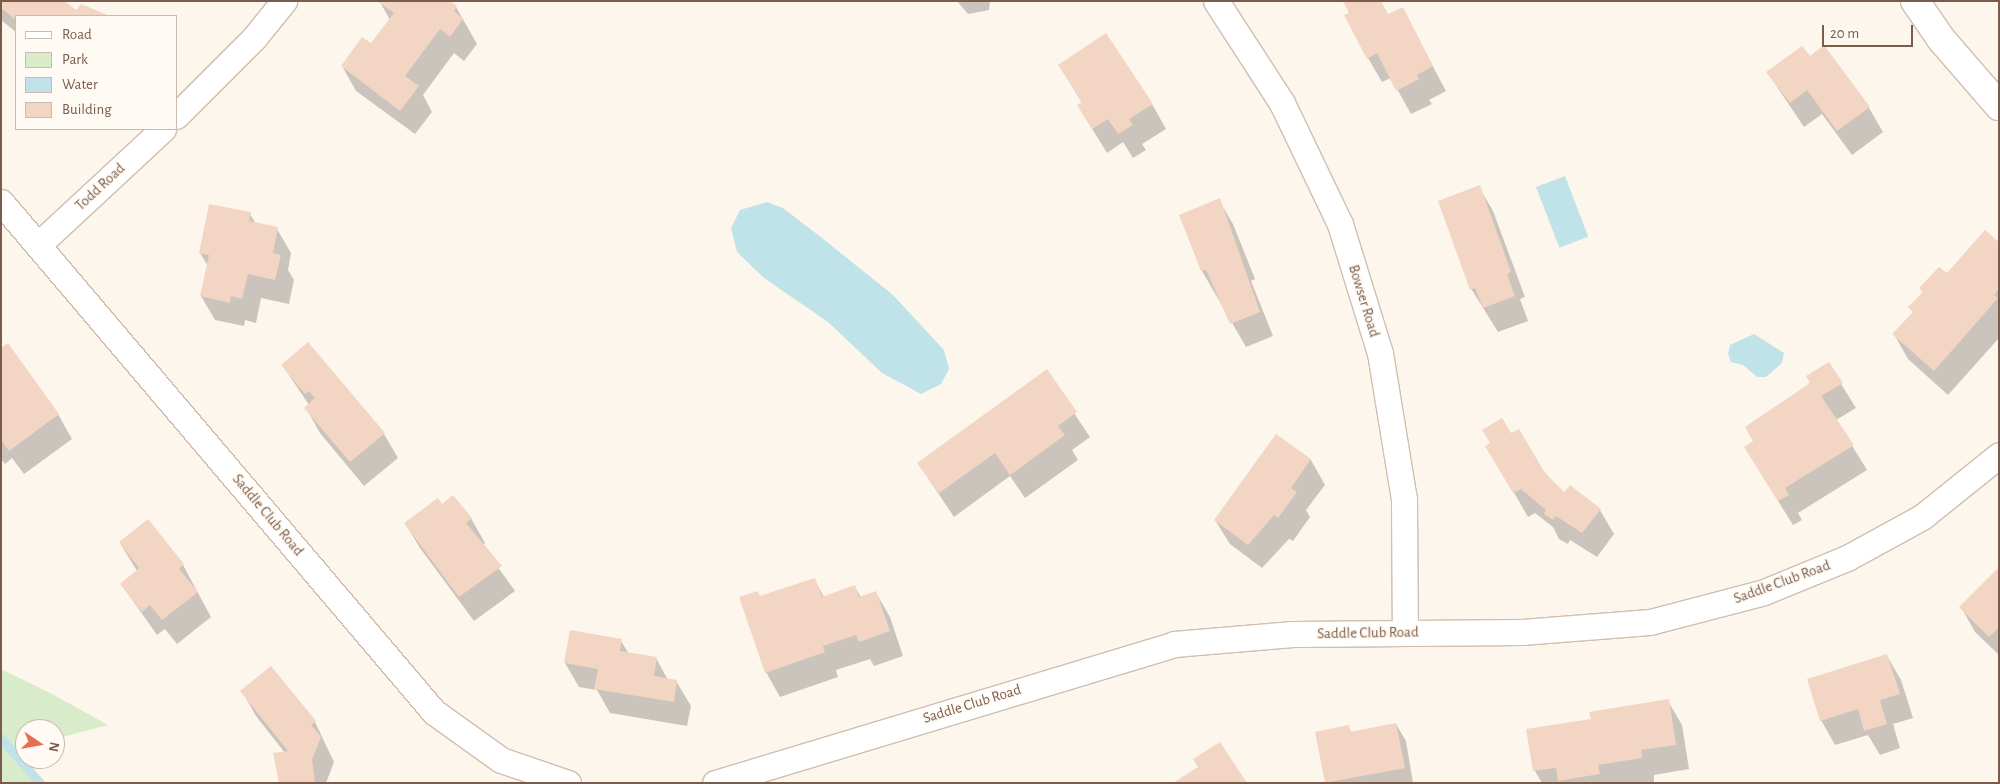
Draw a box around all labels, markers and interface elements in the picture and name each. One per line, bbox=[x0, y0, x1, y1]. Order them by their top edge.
legend bbox=[15, 15, 178, 130]
scale bar bbox=[1825, 15, 1916, 47]
text: 20 m bbox=[1830, 26, 1859, 41]
text: Road bbox=[62, 27, 92, 42]
text: Park bbox=[62, 52, 88, 67]
text: Water bbox=[62, 77, 98, 92]
text: Building bbox=[62, 102, 112, 117]
street label: Todd Road bbox=[71, 159, 129, 215]
street label: Bowser Road bbox=[1344, 263, 1384, 339]
street label: Saddle Club Road bbox=[228, 470, 308, 560]
street label: Saddle Club Road bbox=[1731, 556, 1833, 608]
street label: Saddle Club Road bbox=[1317, 623, 1419, 643]
street label: Saddle Club Road bbox=[921, 681, 1023, 727]
north arrow bbox=[15, 719, 65, 769]
text: N bbox=[46, 741, 62, 753]

